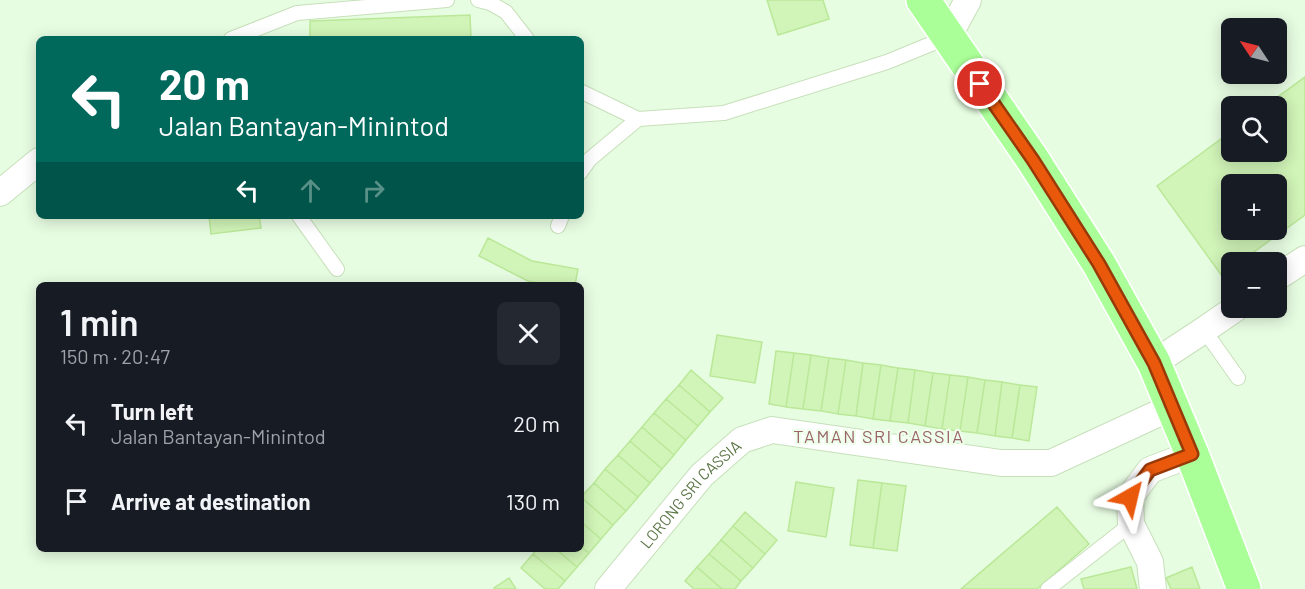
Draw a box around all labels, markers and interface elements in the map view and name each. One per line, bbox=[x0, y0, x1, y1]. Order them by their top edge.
north arrow bbox=[1221, 18, 1287, 84]
map controls bbox=[1221, 18, 1287, 318]
text: 20 m bbox=[159, 58, 250, 108]
pin bbox=[954, 58, 1005, 109]
icon: left bbox=[60, 60, 138, 138]
icon: arrive bbox=[963, 67, 996, 100]
button: search bbox=[1221, 96, 1287, 162]
text: Jalan Bantayan-Minintod bbox=[159, 109, 449, 141]
icon: left bbox=[231, 174, 264, 207]
icon: ahead bbox=[294, 174, 327, 207]
icon: right bbox=[357, 174, 390, 207]
button: + bbox=[1221, 174, 1287, 240]
button: − bbox=[1221, 252, 1287, 318]
text: 1 min bbox=[60, 300, 139, 343]
button: close bbox=[497, 302, 560, 365]
text: 150 m · 20:47 bbox=[60, 344, 170, 368]
text: Turn left bbox=[111, 398, 194, 424]
icon: left bbox=[60, 407, 93, 440]
text: 20 m bbox=[513, 410, 560, 436]
text: Jalan Bantayan-Minintod bbox=[111, 424, 326, 448]
district label: TAMAN SRI CASSIA bbox=[793, 425, 965, 447]
street label: LORONG SRI CASSIA bbox=[636, 435, 745, 552]
position arrow bbox=[1098, 465, 1162, 529]
icon: arrive bbox=[60, 485, 93, 518]
text: Arrive at destination bbox=[111, 488, 310, 514]
text: 130 m bbox=[506, 488, 560, 514]

